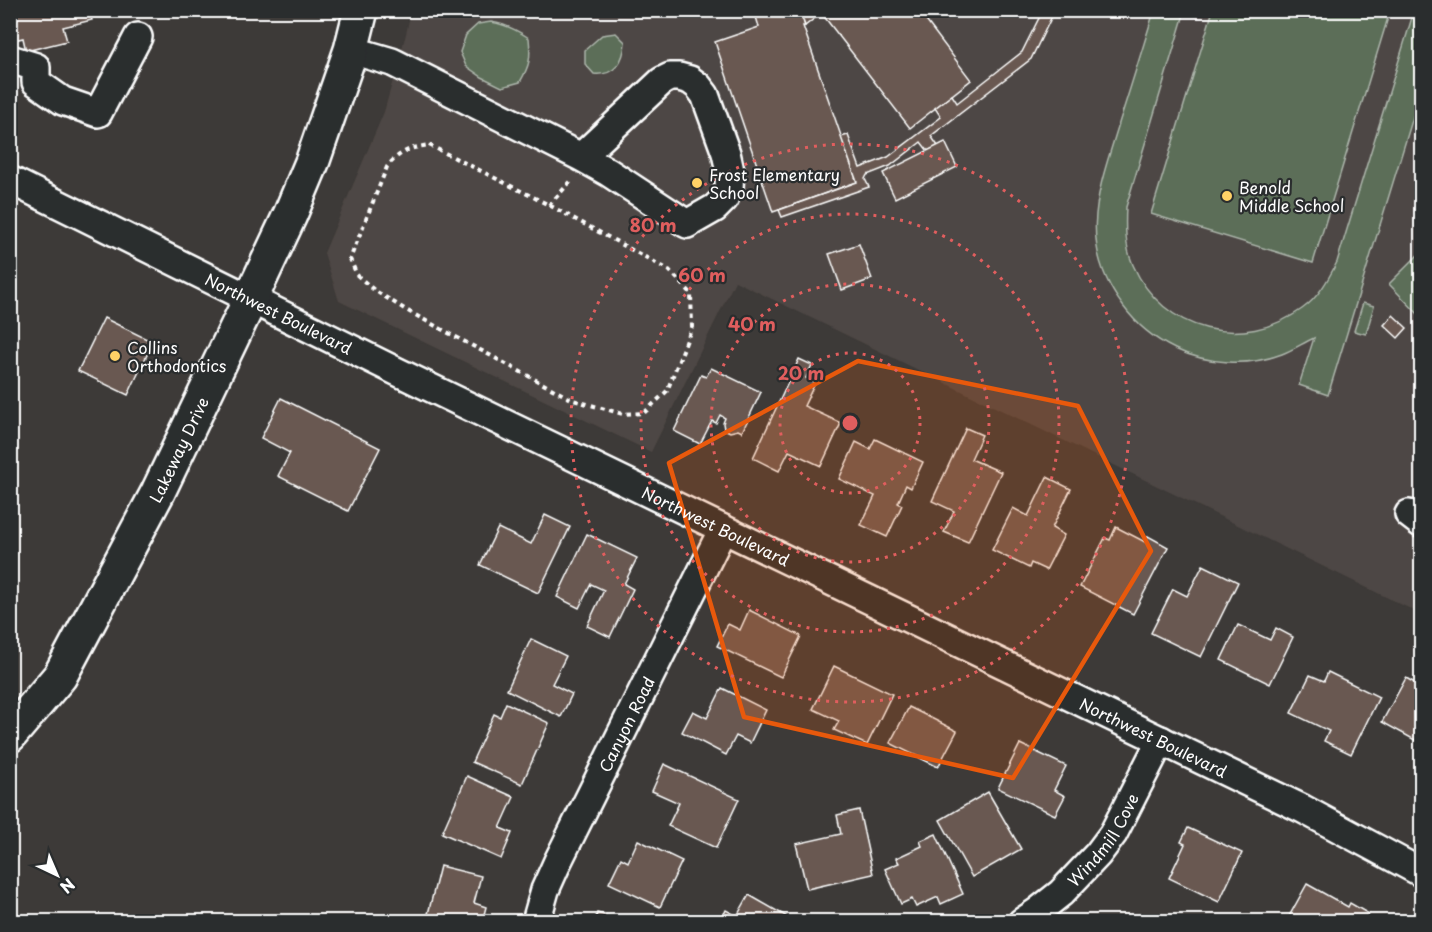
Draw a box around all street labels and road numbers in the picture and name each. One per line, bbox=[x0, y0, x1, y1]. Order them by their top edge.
street label: Northwest Boulevard bbox=[201, 267, 357, 360]
street label: Lakeway Drive bbox=[143, 393, 214, 507]
street label: Northwest Boulevard bbox=[638, 480, 794, 571]
street label: Canyon Road bbox=[592, 672, 660, 776]
street label: Northwest Boulevard bbox=[1076, 691, 1232, 783]
street label: Windmill Cove bbox=[1062, 789, 1144, 892]

